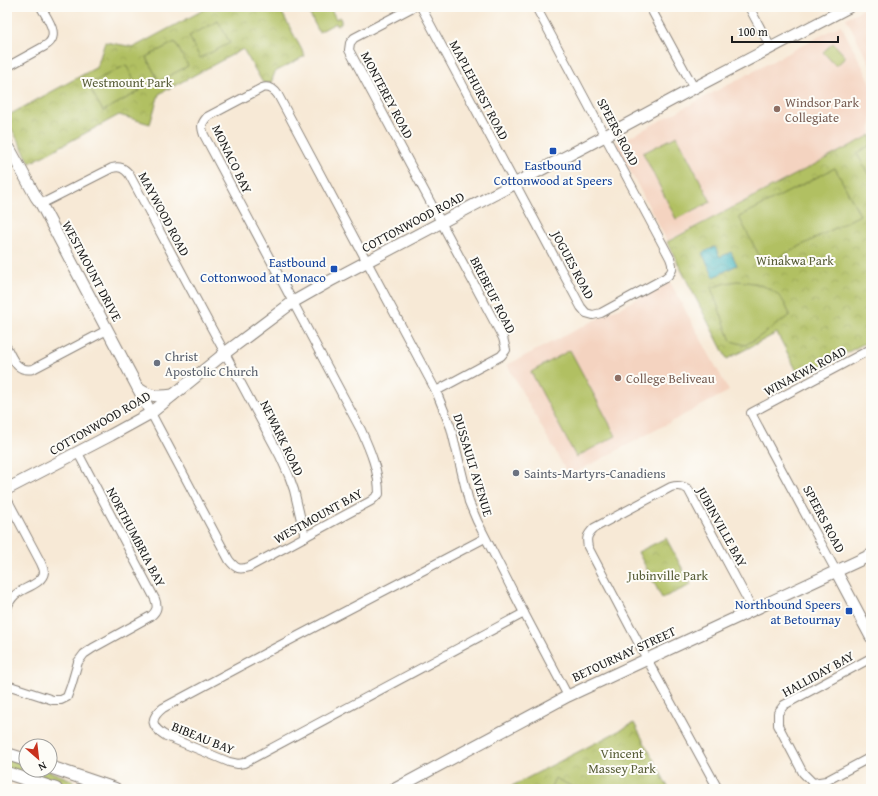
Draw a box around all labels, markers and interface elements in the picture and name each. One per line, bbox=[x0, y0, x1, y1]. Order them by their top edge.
scale bar bbox=[732, 18, 838, 44]
text: 100 m bbox=[738, 23, 768, 40]
street label: MAPLEHURST ROAD bbox=[445, 37, 513, 143]
street label: MONTEREY ROAD bbox=[356, 48, 418, 142]
park label: Westmount Park bbox=[82, 73, 173, 92]
place label: Windsor Park Collegiate bbox=[785, 93, 859, 127]
street label: SPEERS ROAD bbox=[592, 95, 644, 169]
marker: Windsor Park Collegiate bbox=[772, 104, 782, 114]
street label: MONACO BAY bbox=[207, 121, 257, 197]
marker: Eastbound Cottonwood at Speers bbox=[548, 146, 558, 156]
place label: Eastbound Cottonwood at Speers bbox=[494, 156, 612, 190]
street label: MAYWOOD ROAD bbox=[134, 168, 194, 260]
street label: COTTONWOOD ROAD bbox=[358, 187, 468, 257]
street label: WESTMOUNT DRIVE bbox=[57, 217, 127, 325]
street label: JOGUES ROAD bbox=[546, 226, 599, 303]
park label: Winakwa Park bbox=[756, 251, 834, 270]
place label: Eastbound Cottonwood at Monaco bbox=[200, 253, 326, 287]
street label: BREBEUF ROAD bbox=[465, 253, 521, 337]
marker: Eastbound Cottonwood at Monaco bbox=[329, 264, 339, 274]
street label: WINAKWA ROAD bbox=[760, 341, 850, 401]
place label: Christ Apostolic Church bbox=[165, 347, 259, 381]
marker: Christ Apostolic Church bbox=[152, 358, 162, 368]
place label: College Beliveau bbox=[626, 369, 715, 388]
marker: College Beliveau bbox=[613, 373, 623, 383]
street label: COTTONWOOD ROAD bbox=[46, 386, 154, 460]
street label: NEWARK ROAD bbox=[256, 397, 309, 479]
street label: DUSSAULT AVENUE bbox=[448, 411, 498, 519]
place label: Saints-Martyrs-Canadiens bbox=[524, 464, 666, 483]
marker: Saints-Martyrs-Canadiens bbox=[511, 468, 521, 478]
street label: JUBINVILLE BAY bbox=[691, 482, 752, 571]
street label: SPEERS ROAD bbox=[798, 482, 850, 556]
street label: NORTHUMBRIA BAY bbox=[102, 484, 170, 590]
street label: WESTMOUNT BAY bbox=[270, 484, 366, 548]
park label: Jubinville Park bbox=[626, 566, 709, 585]
place label: Northbound Speers at Betournay bbox=[735, 595, 842, 629]
marker: Northbound Speers at Betournay bbox=[844, 606, 854, 616]
street label: BETOURNAY STREET bbox=[569, 621, 680, 686]
street label: HALLIDAY BAY bbox=[778, 646, 858, 702]
street label: BIBEAU BAY bbox=[169, 717, 237, 759]
north arrow bbox=[18, 738, 58, 778]
park label: Vincent Massey Park bbox=[588, 744, 656, 778]
text: N bbox=[35, 758, 50, 776]

